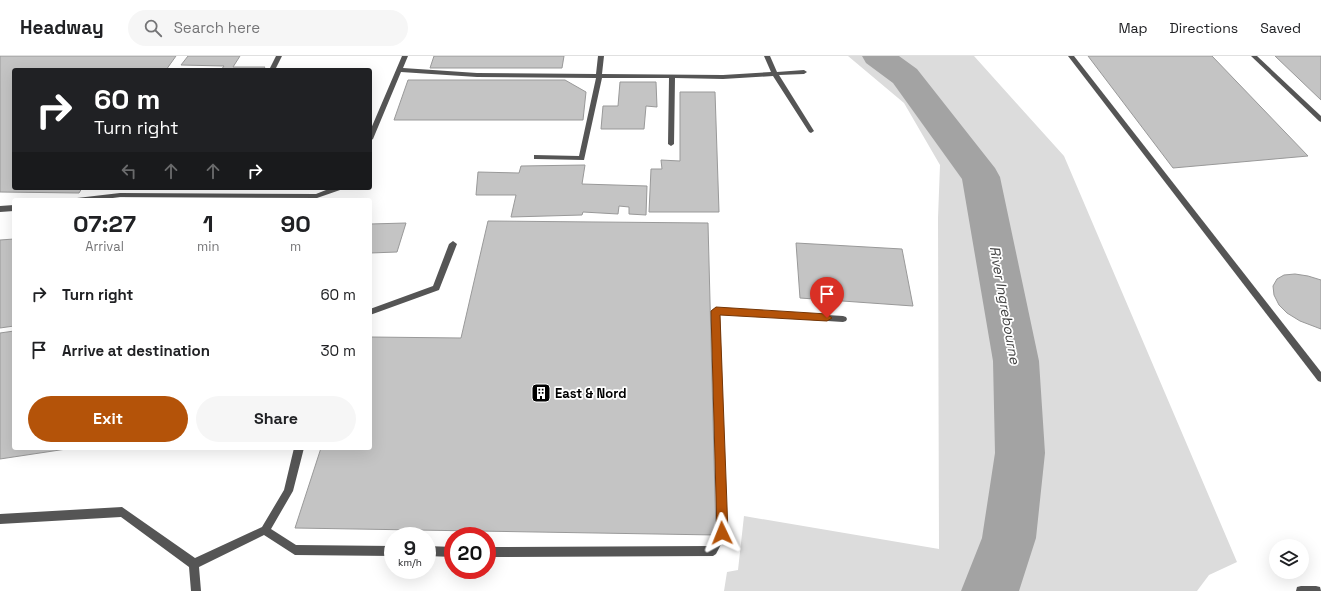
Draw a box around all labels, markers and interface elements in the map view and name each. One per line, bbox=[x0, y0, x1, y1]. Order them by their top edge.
search box bbox=[128, 10, 408, 46]
text: Headway bbox=[20, 15, 104, 40]
icon: search bbox=[142, 17, 164, 39]
text: Search here bbox=[174, 18, 260, 37]
text: Map bbox=[1118, 19, 1148, 37]
text: Directions bbox=[1170, 19, 1238, 37]
text: Saved bbox=[1260, 19, 1301, 37]
text: 60 m bbox=[94, 81, 160, 117]
icon: right bbox=[28, 84, 80, 136]
text: Turn right bbox=[94, 116, 178, 139]
icon: left bbox=[118, 160, 140, 182]
icon: ahead bbox=[160, 160, 182, 182]
icon: ahead bbox=[202, 160, 224, 182]
icon: right bbox=[244, 160, 266, 182]
text: 07:27 bbox=[73, 208, 136, 239]
text: 1 bbox=[203, 208, 214, 239]
text: 90 bbox=[280, 208, 311, 239]
text: Arrival bbox=[85, 238, 124, 255]
text: min bbox=[197, 238, 219, 255]
text: m bbox=[290, 238, 301, 255]
water label: River Ingrebourne bbox=[986, 245, 1024, 366]
pin bbox=[810, 277, 844, 318]
icon: right bbox=[28, 283, 50, 305]
icon: arrive bbox=[816, 283, 838, 305]
text: Turn right bbox=[62, 285, 133, 304]
text: 60 m bbox=[320, 285, 356, 304]
icon: arrive bbox=[28, 339, 50, 361]
text: Arrive at destination bbox=[62, 341, 210, 360]
text: 30 m bbox=[321, 341, 356, 360]
building icon: East & Nord bbox=[530, 382, 552, 404]
place label: East & Nord bbox=[555, 385, 626, 402]
button: Exit bbox=[28, 396, 188, 442]
button: Share bbox=[196, 396, 356, 442]
position arrow bbox=[701, 512, 743, 554]
speed limit sign: 20 bbox=[444, 527, 496, 579]
text: 9 bbox=[404, 535, 416, 561]
map controls bbox=[1269, 539, 1309, 579]
button: layers bbox=[1269, 539, 1309, 579]
text: km/h bbox=[398, 556, 422, 569]

